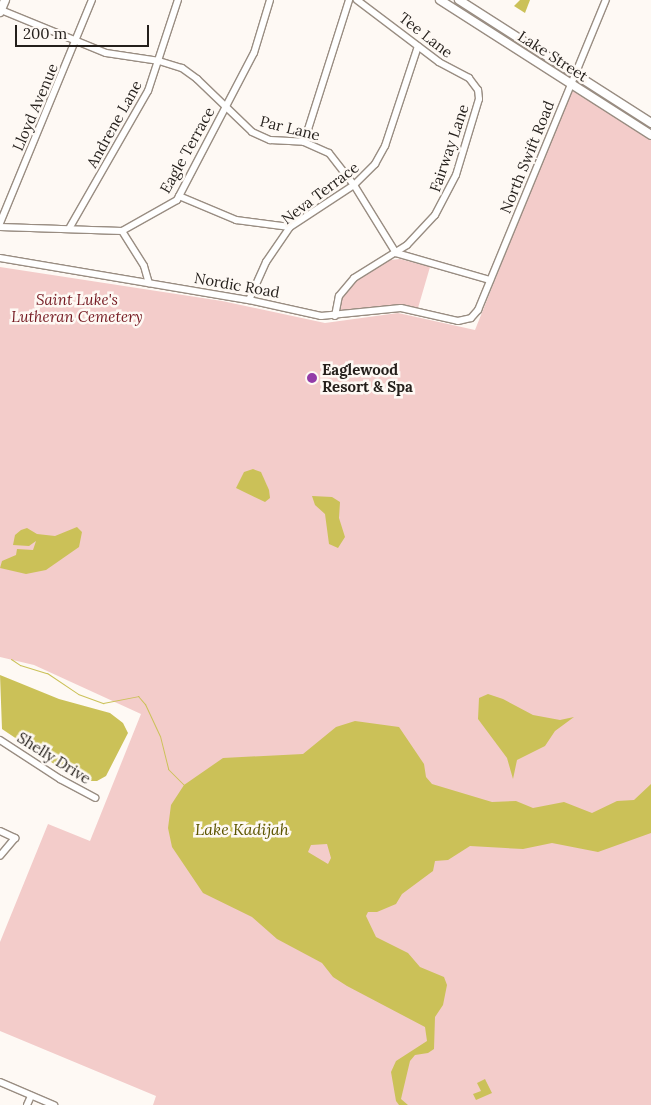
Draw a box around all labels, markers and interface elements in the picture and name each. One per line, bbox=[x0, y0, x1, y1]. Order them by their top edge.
street label: Tee Lane bbox=[396, 9, 456, 61]
scale bar bbox=[18, 15, 151, 47]
text: 200 m bbox=[23, 24, 67, 43]
street label: Lake Street bbox=[515, 27, 591, 85]
street label: Lloyd Avenue bbox=[9, 61, 61, 153]
street label: Andrene Lane bbox=[83, 77, 145, 171]
street label: North Swift Road bbox=[496, 98, 558, 216]
street label: Fairway Lane bbox=[426, 102, 472, 194]
street label: Eagle Terrace bbox=[156, 104, 218, 196]
street label: Par Lane bbox=[258, 112, 322, 144]
street label: Neva Terrace bbox=[278, 158, 362, 228]
street label: Nordic Road bbox=[193, 269, 281, 301]
park label: Saint Luke's Lutheran Cemetery bbox=[11, 290, 143, 325]
place label: Eaglewood Resort & Spa bbox=[322, 360, 413, 395]
marker: Eaglewood Resort & Spa bbox=[306, 372, 318, 384]
street label: Shelly Drive bbox=[14, 728, 94, 788]
water label: Lake Kadijah bbox=[195, 819, 289, 839]

